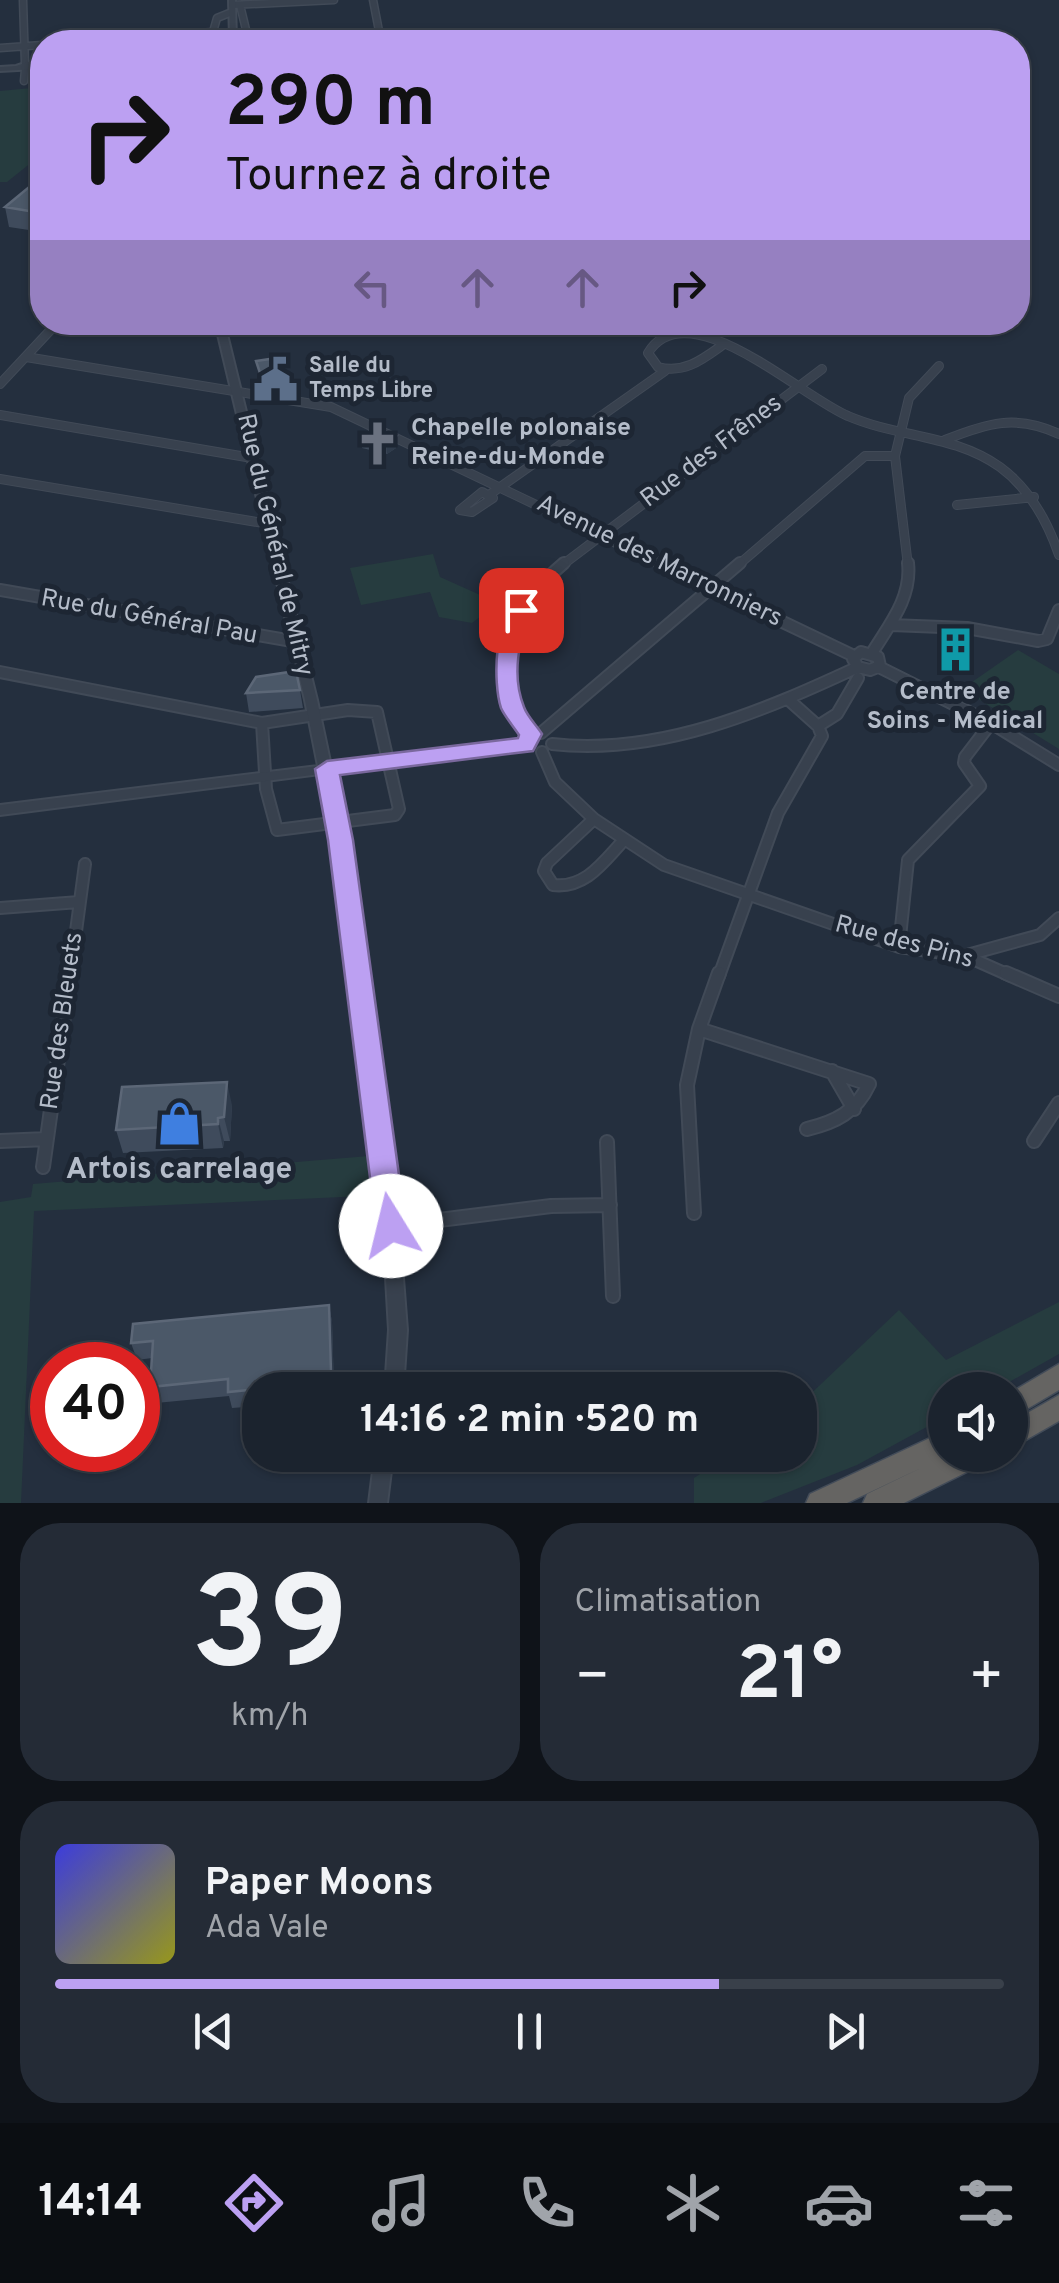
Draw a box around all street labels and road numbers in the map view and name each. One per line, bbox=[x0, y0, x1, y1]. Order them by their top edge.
street label: Rue des Frênes bbox=[635, 388, 789, 516]
street label: Rue du Général de Mitry bbox=[228, 411, 320, 679]
street label: Avenue des Marronniers bbox=[531, 489, 787, 635]
street label: Rue du Général Pau bbox=[38, 583, 260, 653]
street label: Rue des Pins bbox=[831, 909, 977, 977]
street label: Rue des Bleuets bbox=[35, 930, 91, 1112]

